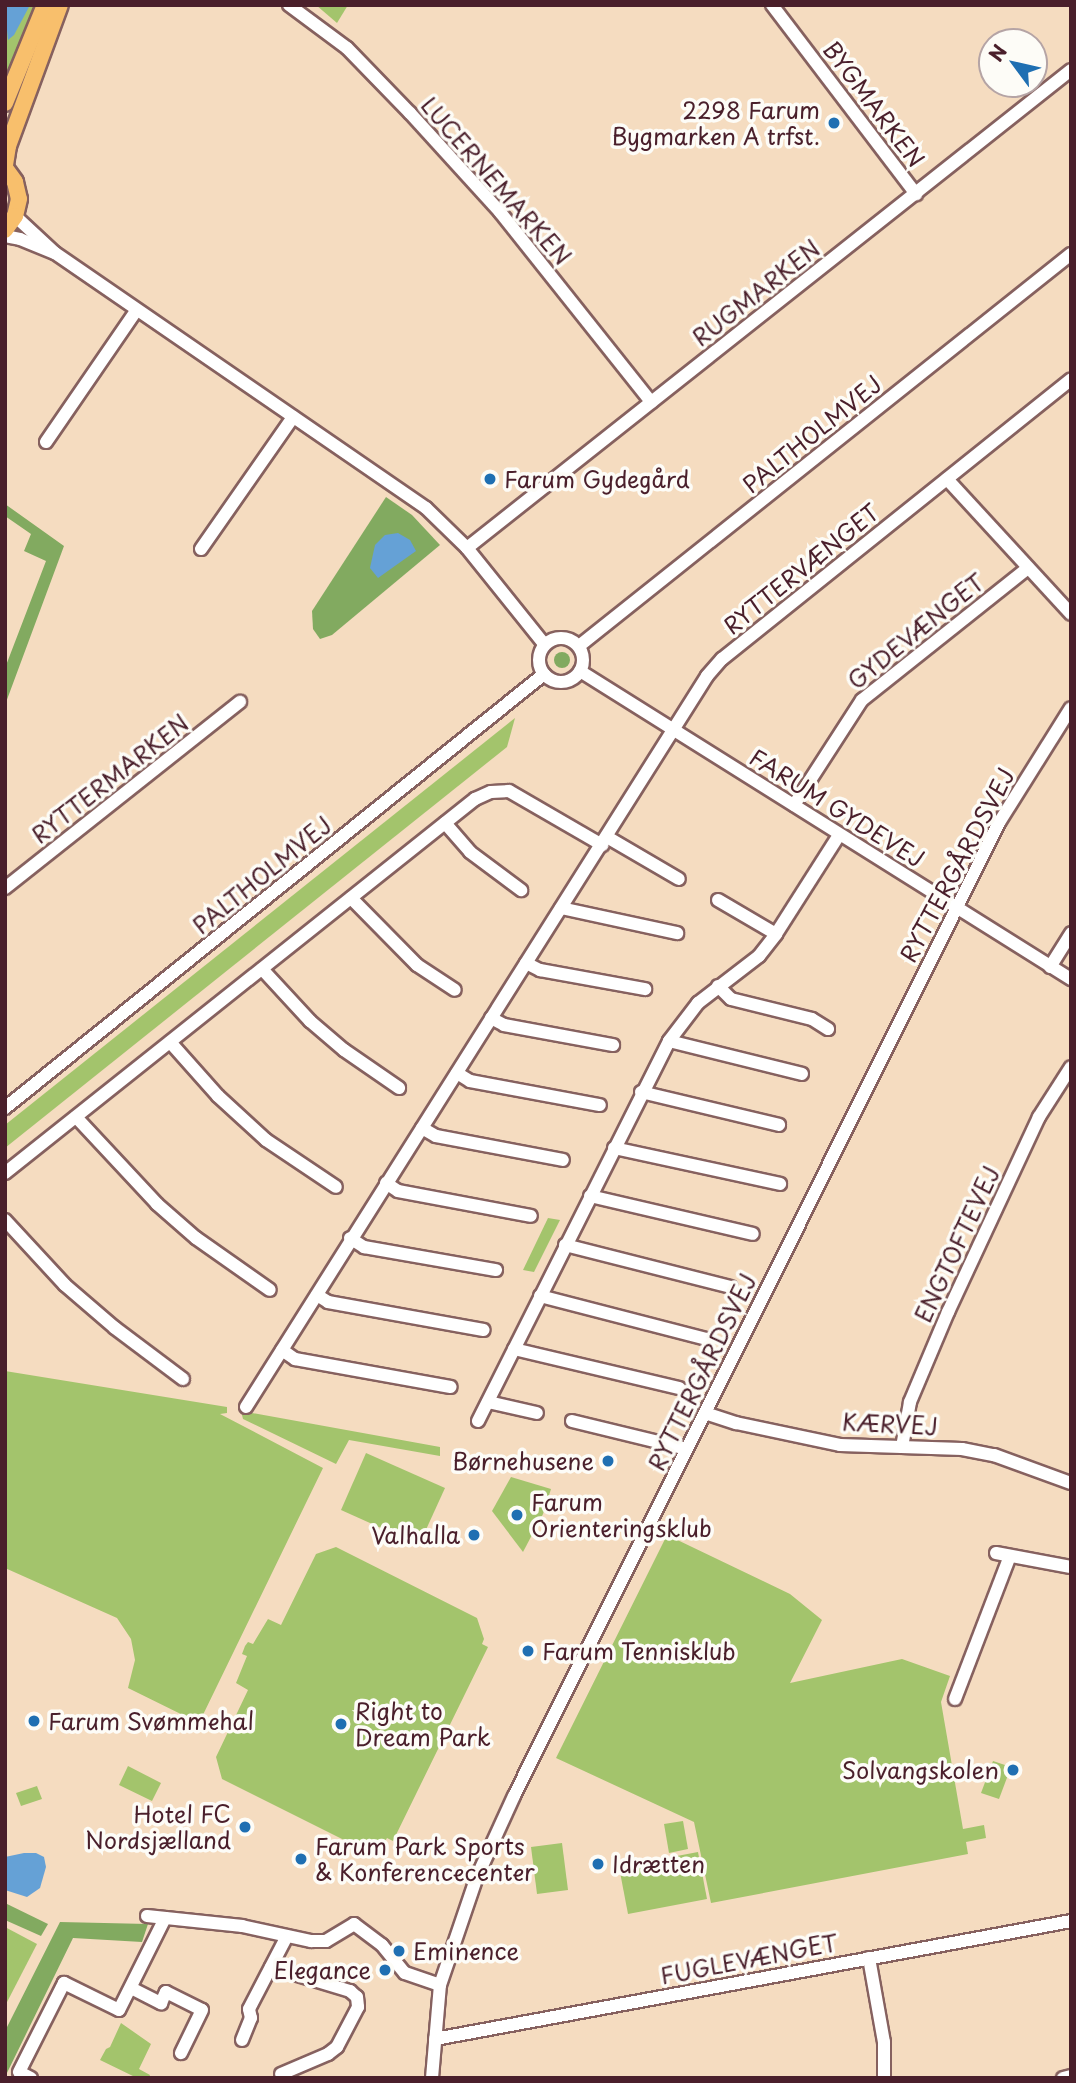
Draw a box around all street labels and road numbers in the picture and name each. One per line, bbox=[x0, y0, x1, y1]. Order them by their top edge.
street label: BYGMARKEN bbox=[818, 36, 930, 172]
street label: LUCERNEMARKEN bbox=[416, 91, 576, 271]
street label: RUGMARKEN bbox=[687, 235, 825, 351]
street label: PALTHOLMVEJ bbox=[737, 370, 887, 498]
street label: RYTTERVÆNGET bbox=[718, 498, 884, 640]
street label: GYDEVÆNGET bbox=[842, 567, 990, 695]
street label: RYTTERMARKEN bbox=[26, 709, 194, 849]
street label: FARUM GYDEVEJ bbox=[744, 743, 930, 873]
street label: RYTTERGÅRDSVEJ bbox=[894, 763, 1020, 967]
street label: PALTHOLMVEJ bbox=[187, 811, 337, 939]
street label: ENGTOFTEVEJ bbox=[909, 1162, 1005, 1326]
street label: RYTTERGÅRDSVEJ bbox=[642, 1269, 762, 1475]
street label: KÆRVEJ bbox=[841, 1408, 939, 1440]
street label: FUGLEVÆNGET bbox=[658, 1928, 840, 1990]

